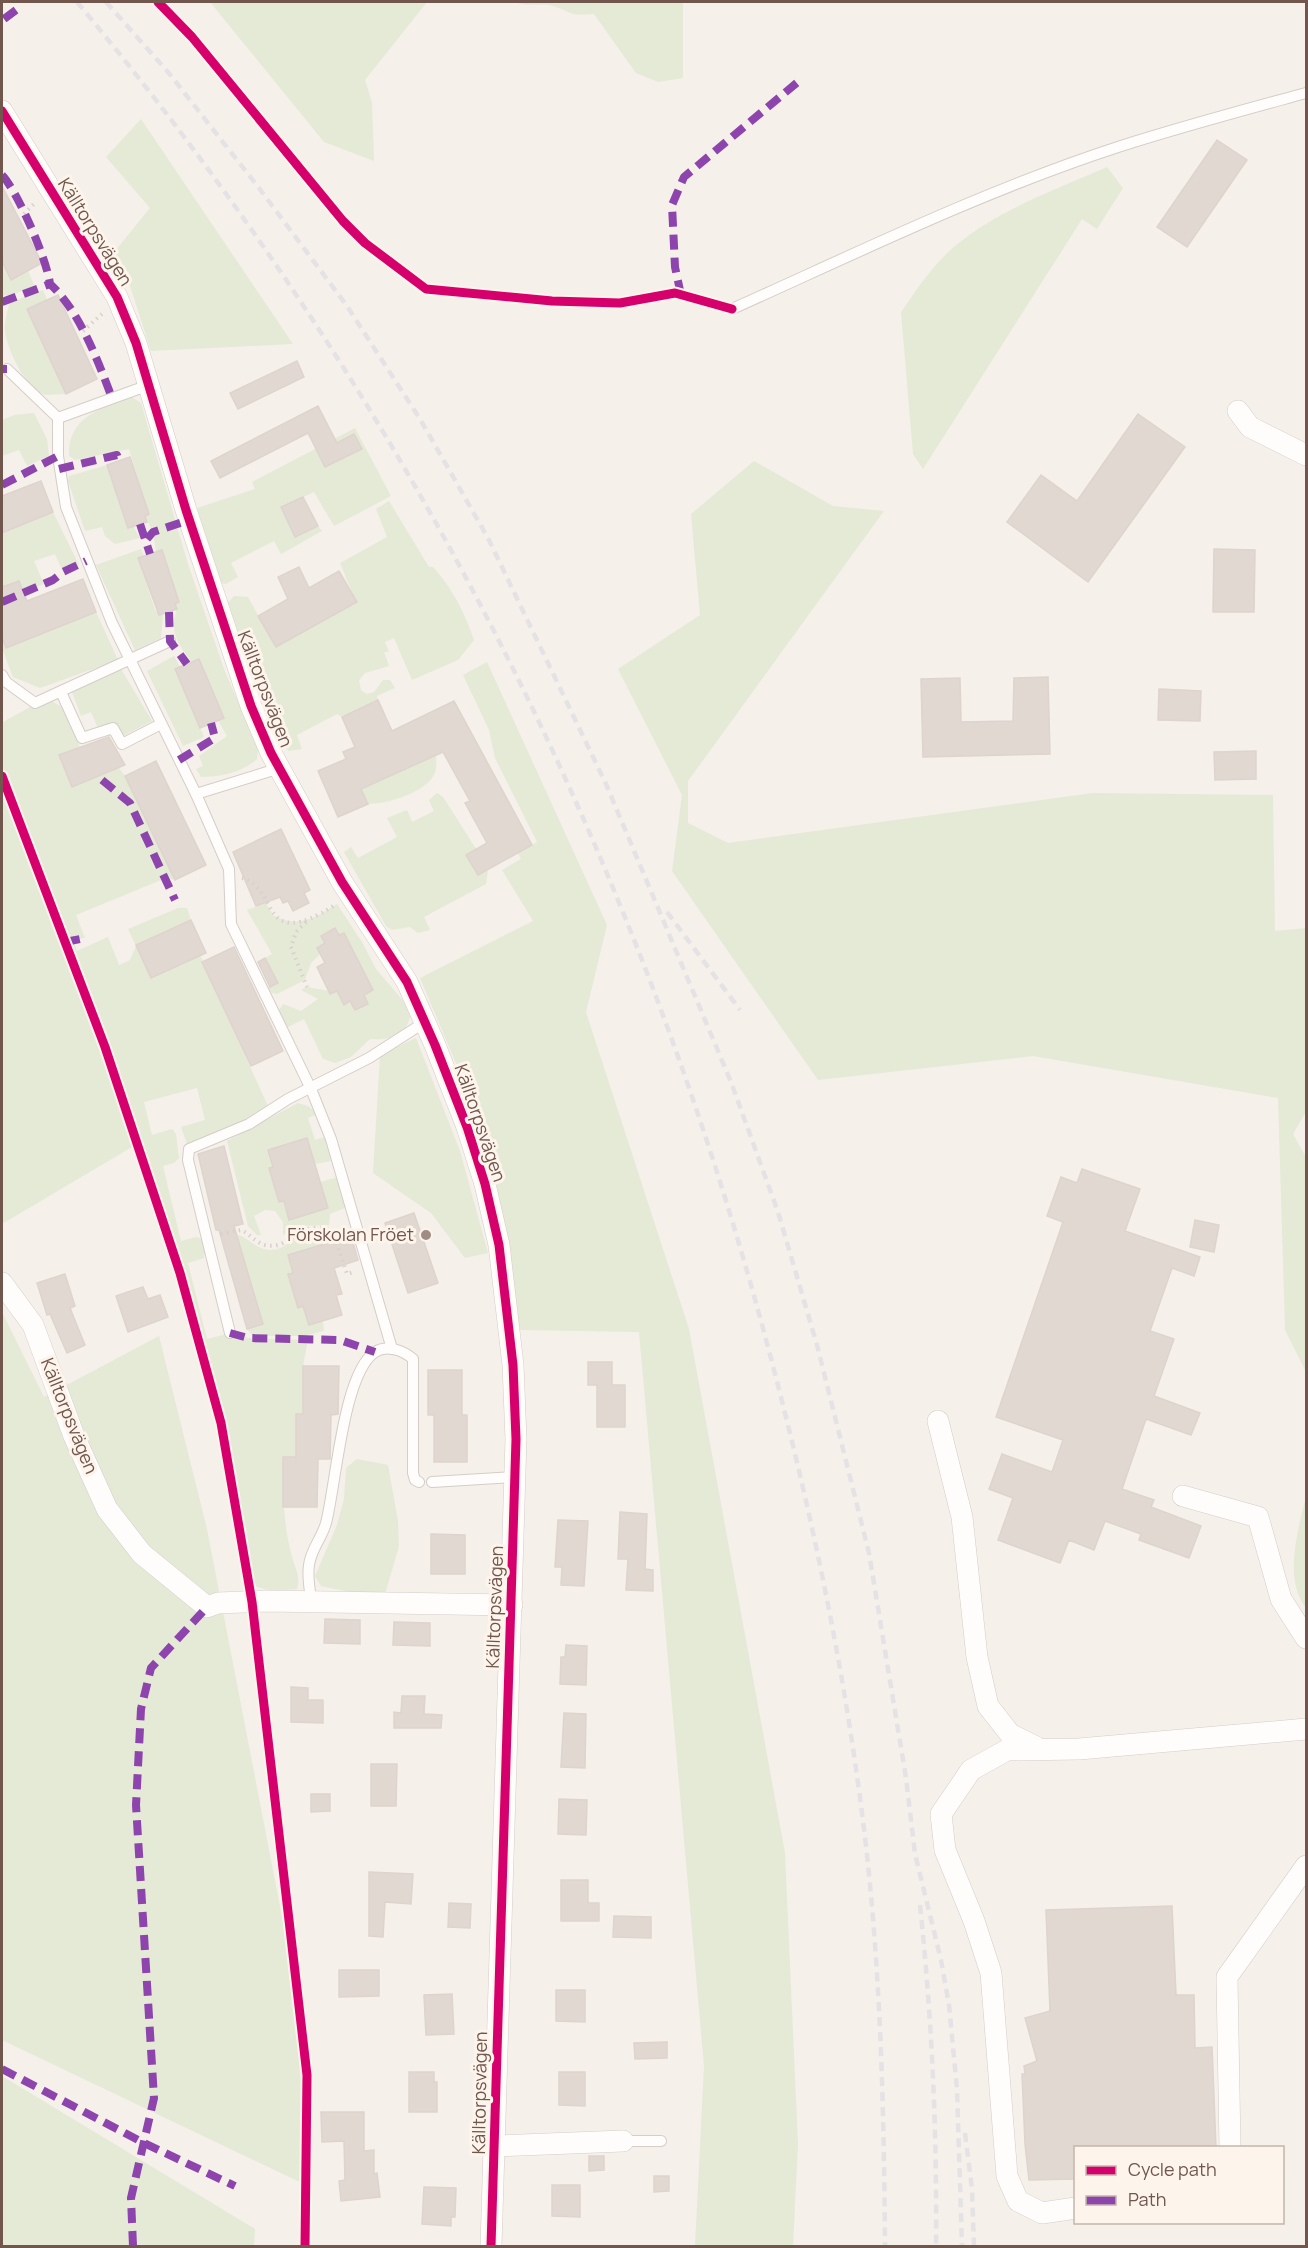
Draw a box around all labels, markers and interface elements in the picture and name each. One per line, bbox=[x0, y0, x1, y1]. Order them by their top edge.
street label: Källtorpsvägen bbox=[53, 173, 139, 290]
street label: Källtorpsvägen bbox=[233, 627, 299, 750]
street label: Källtorpsvägen bbox=[450, 1061, 512, 1185]
place label: Förskolan Fröet bbox=[287, 1222, 414, 1246]
marker: Förskolan Fröet bbox=[419, 1228, 433, 1242]
street label: Källtorpsvägen bbox=[36, 1354, 104, 1477]
street label: Källtorpsvägen bbox=[480, 1545, 508, 1669]
street label: Källtorpsvägen bbox=[466, 2031, 492, 2155]
legend bbox=[1074, 2146, 1284, 2224]
text: Cycle path bbox=[1128, 2157, 1217, 2181]
text: Path bbox=[1128, 2187, 1166, 2211]

